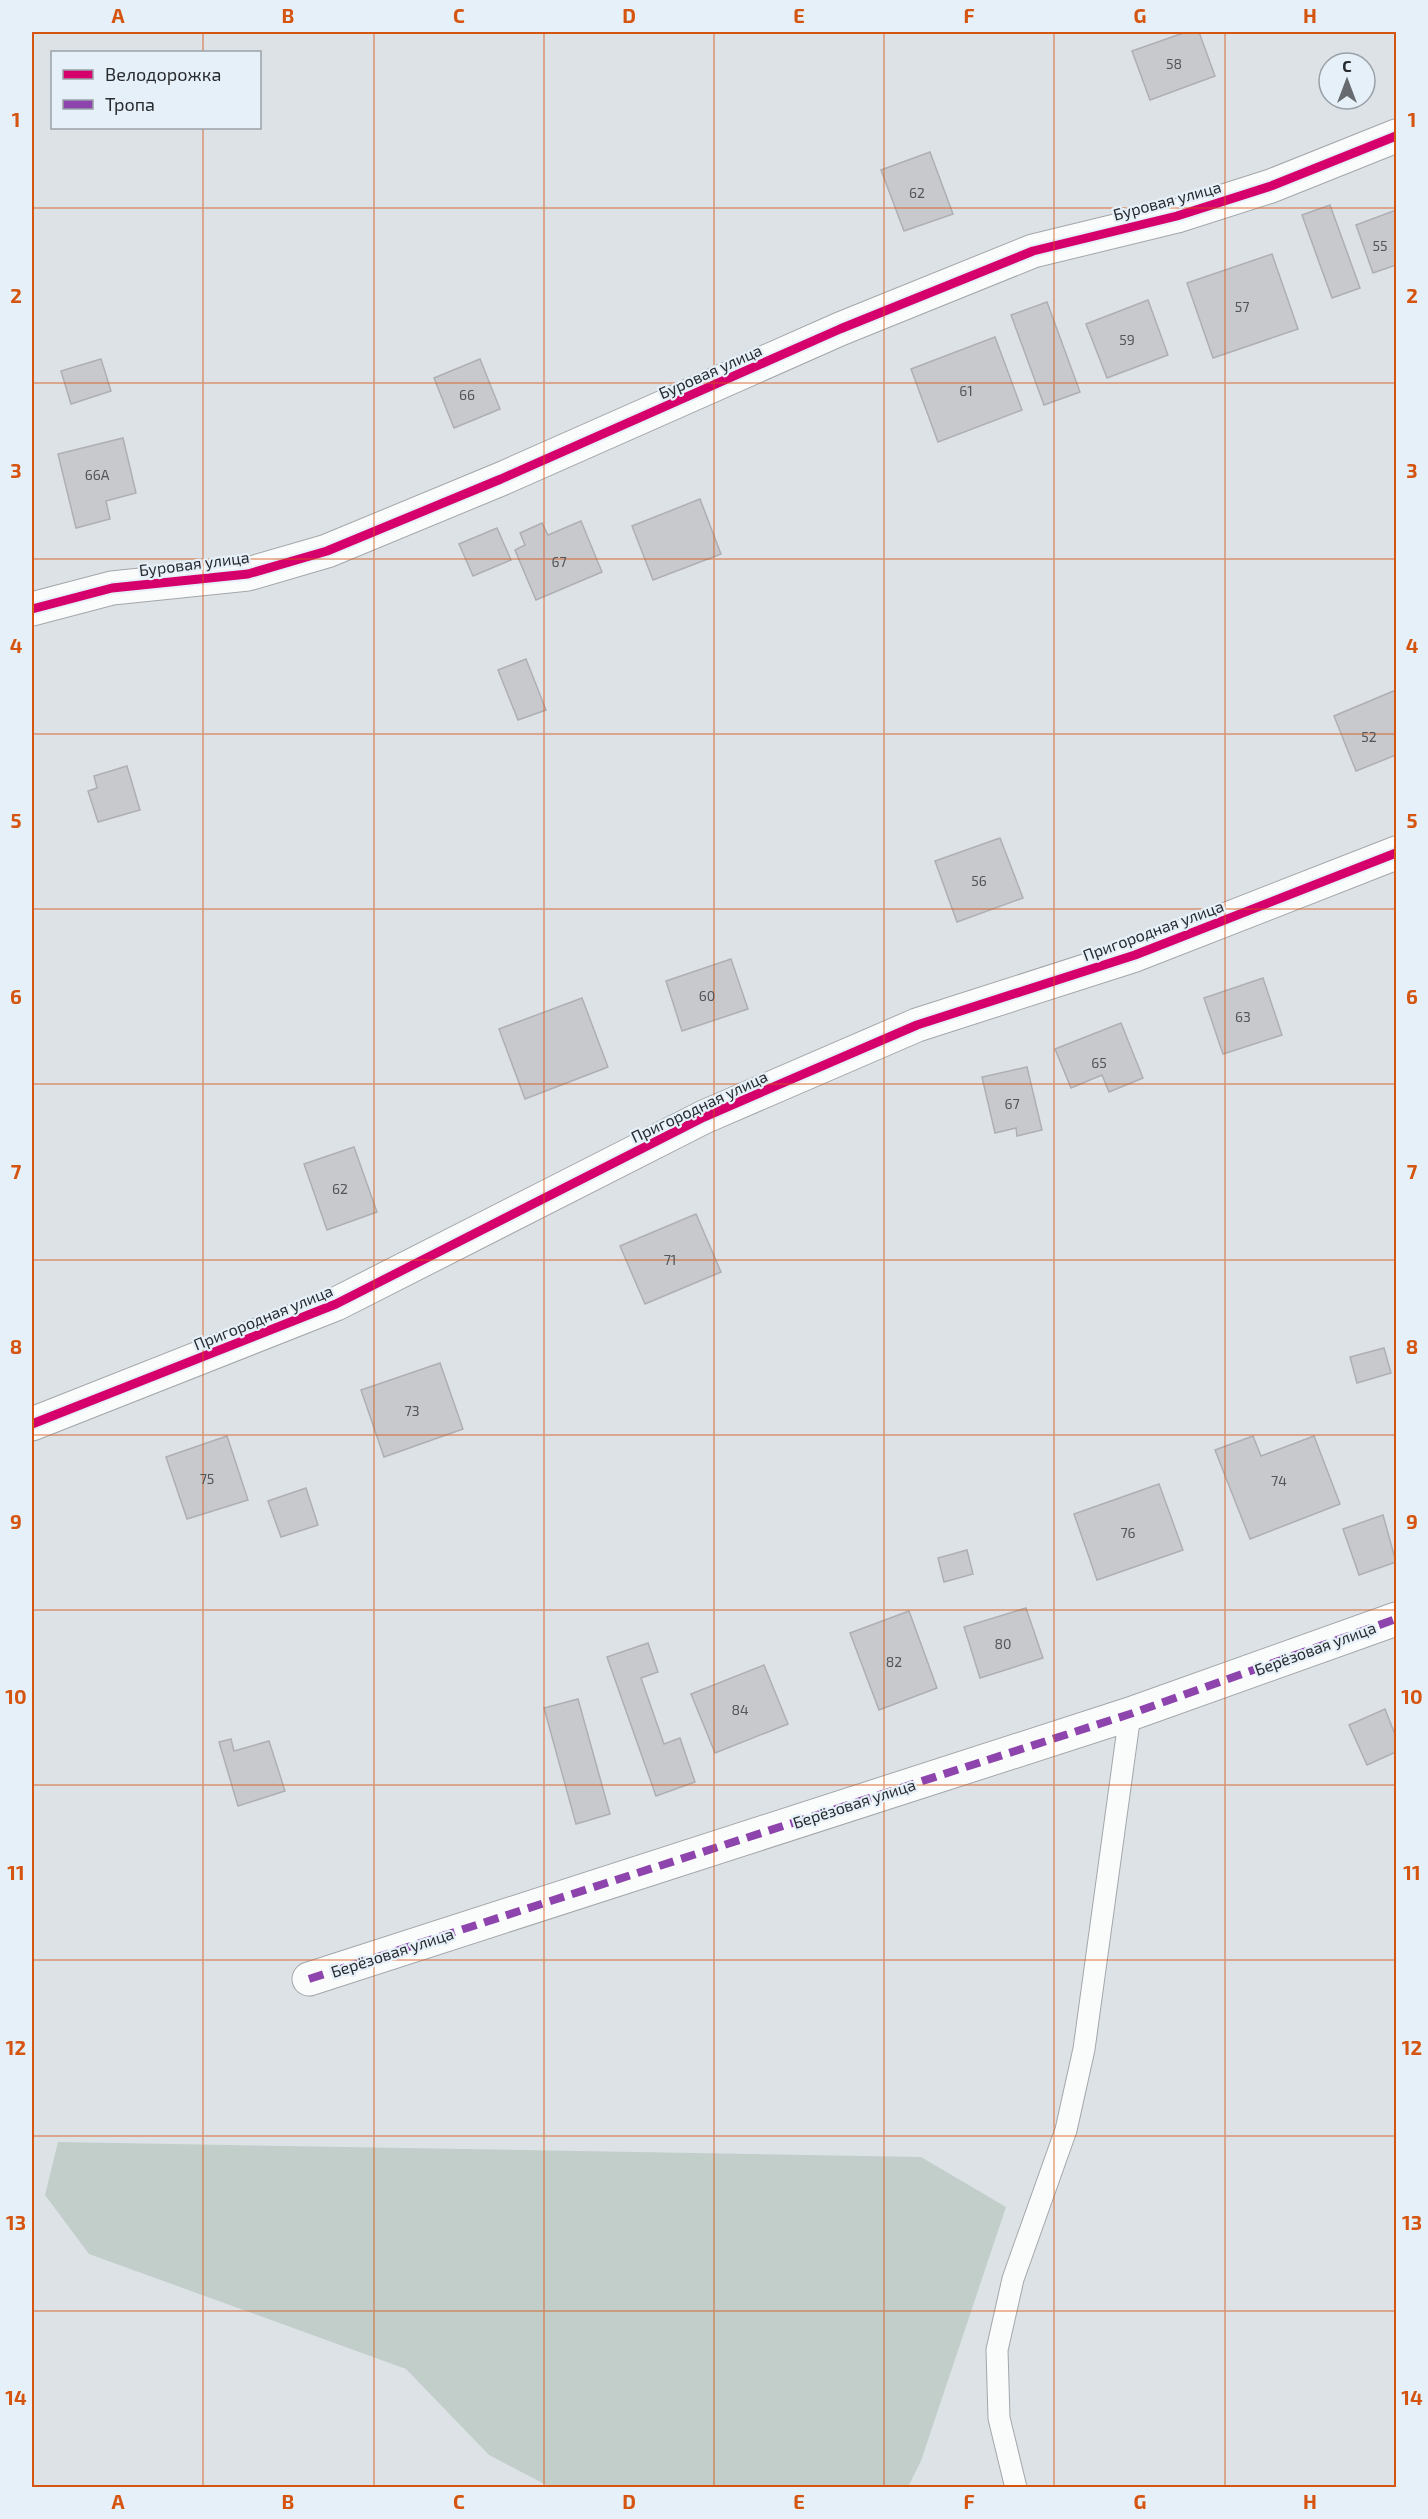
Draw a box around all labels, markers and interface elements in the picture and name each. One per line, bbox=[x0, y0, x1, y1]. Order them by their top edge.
text: A bbox=[111, 3, 125, 27]
text: B bbox=[282, 3, 294, 27]
text: C bbox=[453, 3, 465, 27]
text: D bbox=[622, 3, 636, 27]
text: E bbox=[793, 3, 805, 27]
text: F bbox=[963, 3, 975, 27]
text: G bbox=[1134, 3, 1146, 27]
text: H bbox=[1303, 3, 1317, 27]
legend bbox=[51, 51, 261, 129]
north arrow bbox=[1317, 51, 1377, 111]
house number: 58 bbox=[1166, 55, 1182, 72]
text: С bbox=[1342, 56, 1352, 75]
text: Велодорожка bbox=[105, 63, 221, 85]
text: Тропа bbox=[105, 93, 155, 115]
text: 1 bbox=[12, 107, 20, 131]
text: 1 bbox=[1408, 107, 1416, 131]
street label: Буровая улица bbox=[1111, 176, 1223, 225]
house number: 62 bbox=[909, 184, 925, 201]
house number: 55 bbox=[1372, 237, 1388, 254]
text: 2 bbox=[10, 283, 22, 307]
text: 2 bbox=[1406, 283, 1418, 307]
house number: 57 bbox=[1235, 298, 1249, 315]
house number: 59 bbox=[1119, 331, 1135, 348]
street label: Буровая улица bbox=[655, 340, 765, 403]
house number: 61 bbox=[959, 382, 973, 399]
house number: 66 bbox=[459, 386, 475, 403]
text: 3 bbox=[10, 458, 22, 482]
text: 3 bbox=[1406, 458, 1418, 482]
house number: 66А bbox=[85, 466, 110, 483]
street label: Буровая улица bbox=[138, 547, 250, 580]
house number: 67 bbox=[551, 553, 567, 570]
text: 4 bbox=[10, 633, 23, 657]
text: 4 bbox=[1406, 633, 1419, 657]
house number: 52 bbox=[1361, 728, 1377, 745]
text: 5 bbox=[10, 808, 22, 832]
text: 5 bbox=[1406, 808, 1418, 832]
house number: 56 bbox=[971, 872, 987, 889]
street label: Пригородная улица bbox=[1080, 896, 1226, 965]
text: 6 bbox=[10, 984, 22, 1008]
text: 6 bbox=[1406, 984, 1418, 1008]
house number: 60 bbox=[699, 987, 715, 1004]
house number: 63 bbox=[1235, 1008, 1251, 1025]
house number: 65 bbox=[1091, 1054, 1107, 1071]
street label: Пригородная улица bbox=[628, 1066, 771, 1147]
house number: 67 bbox=[1004, 1095, 1020, 1112]
text: 7 bbox=[11, 1159, 22, 1183]
text: 7 bbox=[1407, 1159, 1418, 1183]
house number: 62 bbox=[332, 1180, 348, 1197]
house number: 71 bbox=[664, 1251, 676, 1268]
street label: Пригородная улица bbox=[191, 1280, 336, 1355]
text: 8 bbox=[10, 1334, 22, 1358]
text: 8 bbox=[1406, 1334, 1418, 1358]
house number: 73 bbox=[405, 1402, 419, 1419]
house number: 75 bbox=[200, 1470, 214, 1487]
house number: 74 bbox=[1271, 1472, 1287, 1489]
text: 9 bbox=[10, 1509, 22, 1533]
text: 9 bbox=[1406, 1509, 1418, 1533]
house number: 76 bbox=[1120, 1524, 1136, 1541]
street label: Берёзовая улица bbox=[1252, 1617, 1379, 1680]
house number: 80 bbox=[995, 1635, 1011, 1652]
house number: 82 bbox=[886, 1653, 902, 1670]
text: 10 bbox=[5, 1684, 27, 1708]
text: 10 bbox=[1401, 1684, 1423, 1708]
house number: 84 bbox=[731, 1701, 749, 1718]
street label: Берёзовая улица bbox=[790, 1774, 918, 1833]
text: 11 bbox=[7, 1860, 25, 1884]
text: 11 bbox=[1403, 1860, 1421, 1884]
street label: Берёзовая улица bbox=[328, 1923, 456, 1982]
text: 12 bbox=[6, 2035, 26, 2059]
text: 12 bbox=[1402, 2035, 1422, 2059]
text: 13 bbox=[6, 2210, 26, 2234]
text: 13 bbox=[1402, 2210, 1422, 2234]
text: 14 bbox=[5, 2385, 27, 2409]
text: 14 bbox=[1401, 2385, 1423, 2409]
text: A bbox=[111, 2489, 125, 2513]
text: B bbox=[282, 2489, 294, 2513]
text: C bbox=[453, 2489, 465, 2513]
text: D bbox=[622, 2489, 636, 2513]
text: E bbox=[793, 2489, 805, 2513]
text: F bbox=[963, 2489, 975, 2513]
text: G bbox=[1134, 2489, 1146, 2513]
text: H bbox=[1303, 2489, 1317, 2513]

